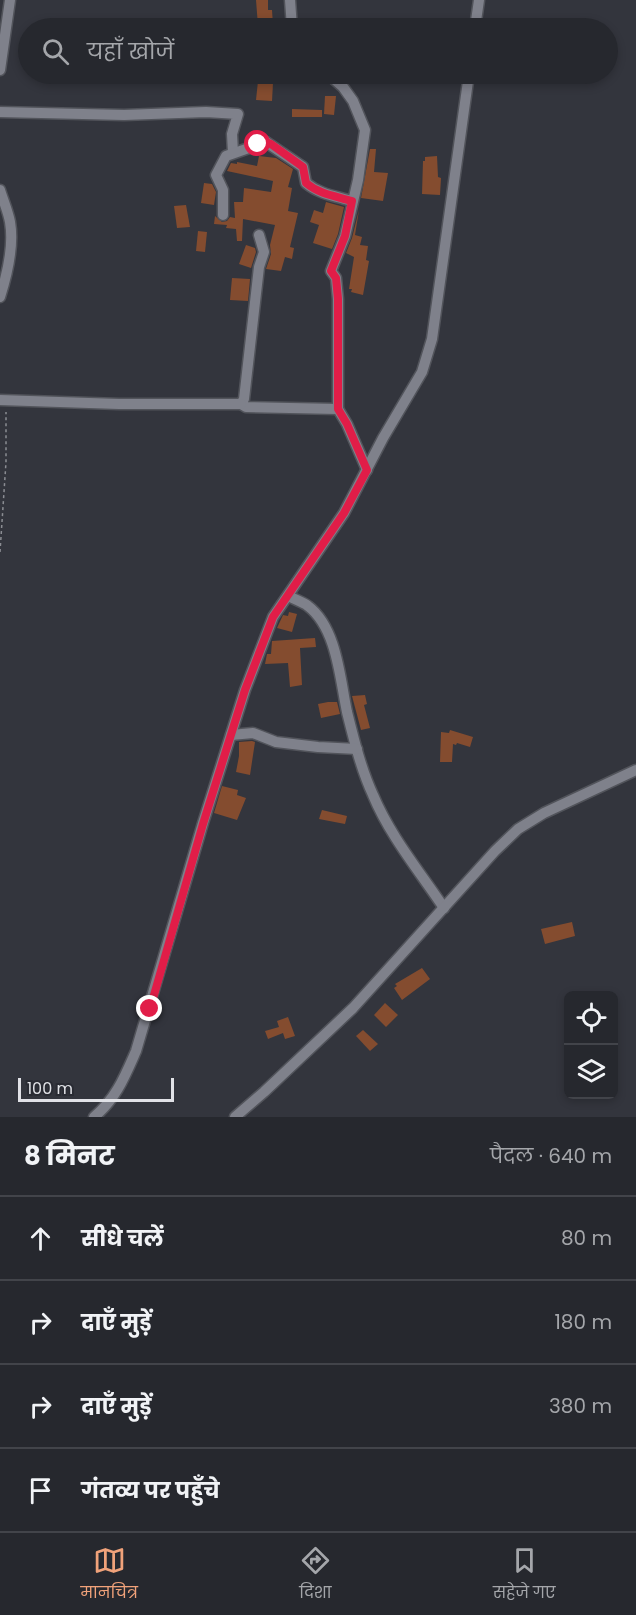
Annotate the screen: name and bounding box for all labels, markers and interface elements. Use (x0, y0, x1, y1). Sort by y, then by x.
search box (18, 18, 618, 84)
icon: search (39, 35, 72, 68)
text: यहाँ खोजें (87, 36, 174, 67)
route start (244, 130, 270, 156)
map controls (564, 991, 618, 1099)
button: locate (564, 991, 618, 1045)
route end (136, 995, 162, 1021)
button: layers (564, 1045, 618, 1099)
scale bar (18, 1075, 174, 1102)
text: 100 m (27, 1077, 73, 1100)
text: 8 मिनट (24, 1138, 115, 1174)
text: पैदल · 640 m (490, 1142, 612, 1170)
icon: ahead (24, 1222, 57, 1255)
text: सीधे चलें (81, 1223, 164, 1254)
text: 80 m (561, 1224, 612, 1252)
icon: right (24, 1306, 57, 1339)
text: दाएँ मुड़ें (81, 1307, 152, 1338)
text: 180 m (554, 1308, 612, 1336)
icon: right (24, 1390, 57, 1423)
text: दाएँ मुड़ें (81, 1391, 152, 1422)
text: 380 m (549, 1392, 612, 1420)
icon: arrive (24, 1474, 57, 1507)
text: गंतव्य पर पहुँचे (81, 1475, 220, 1506)
tab: मानचित्र (80, 1544, 138, 1605)
tab: दिशा (299, 1544, 332, 1605)
tab: सहेजे गए (493, 1544, 555, 1605)

